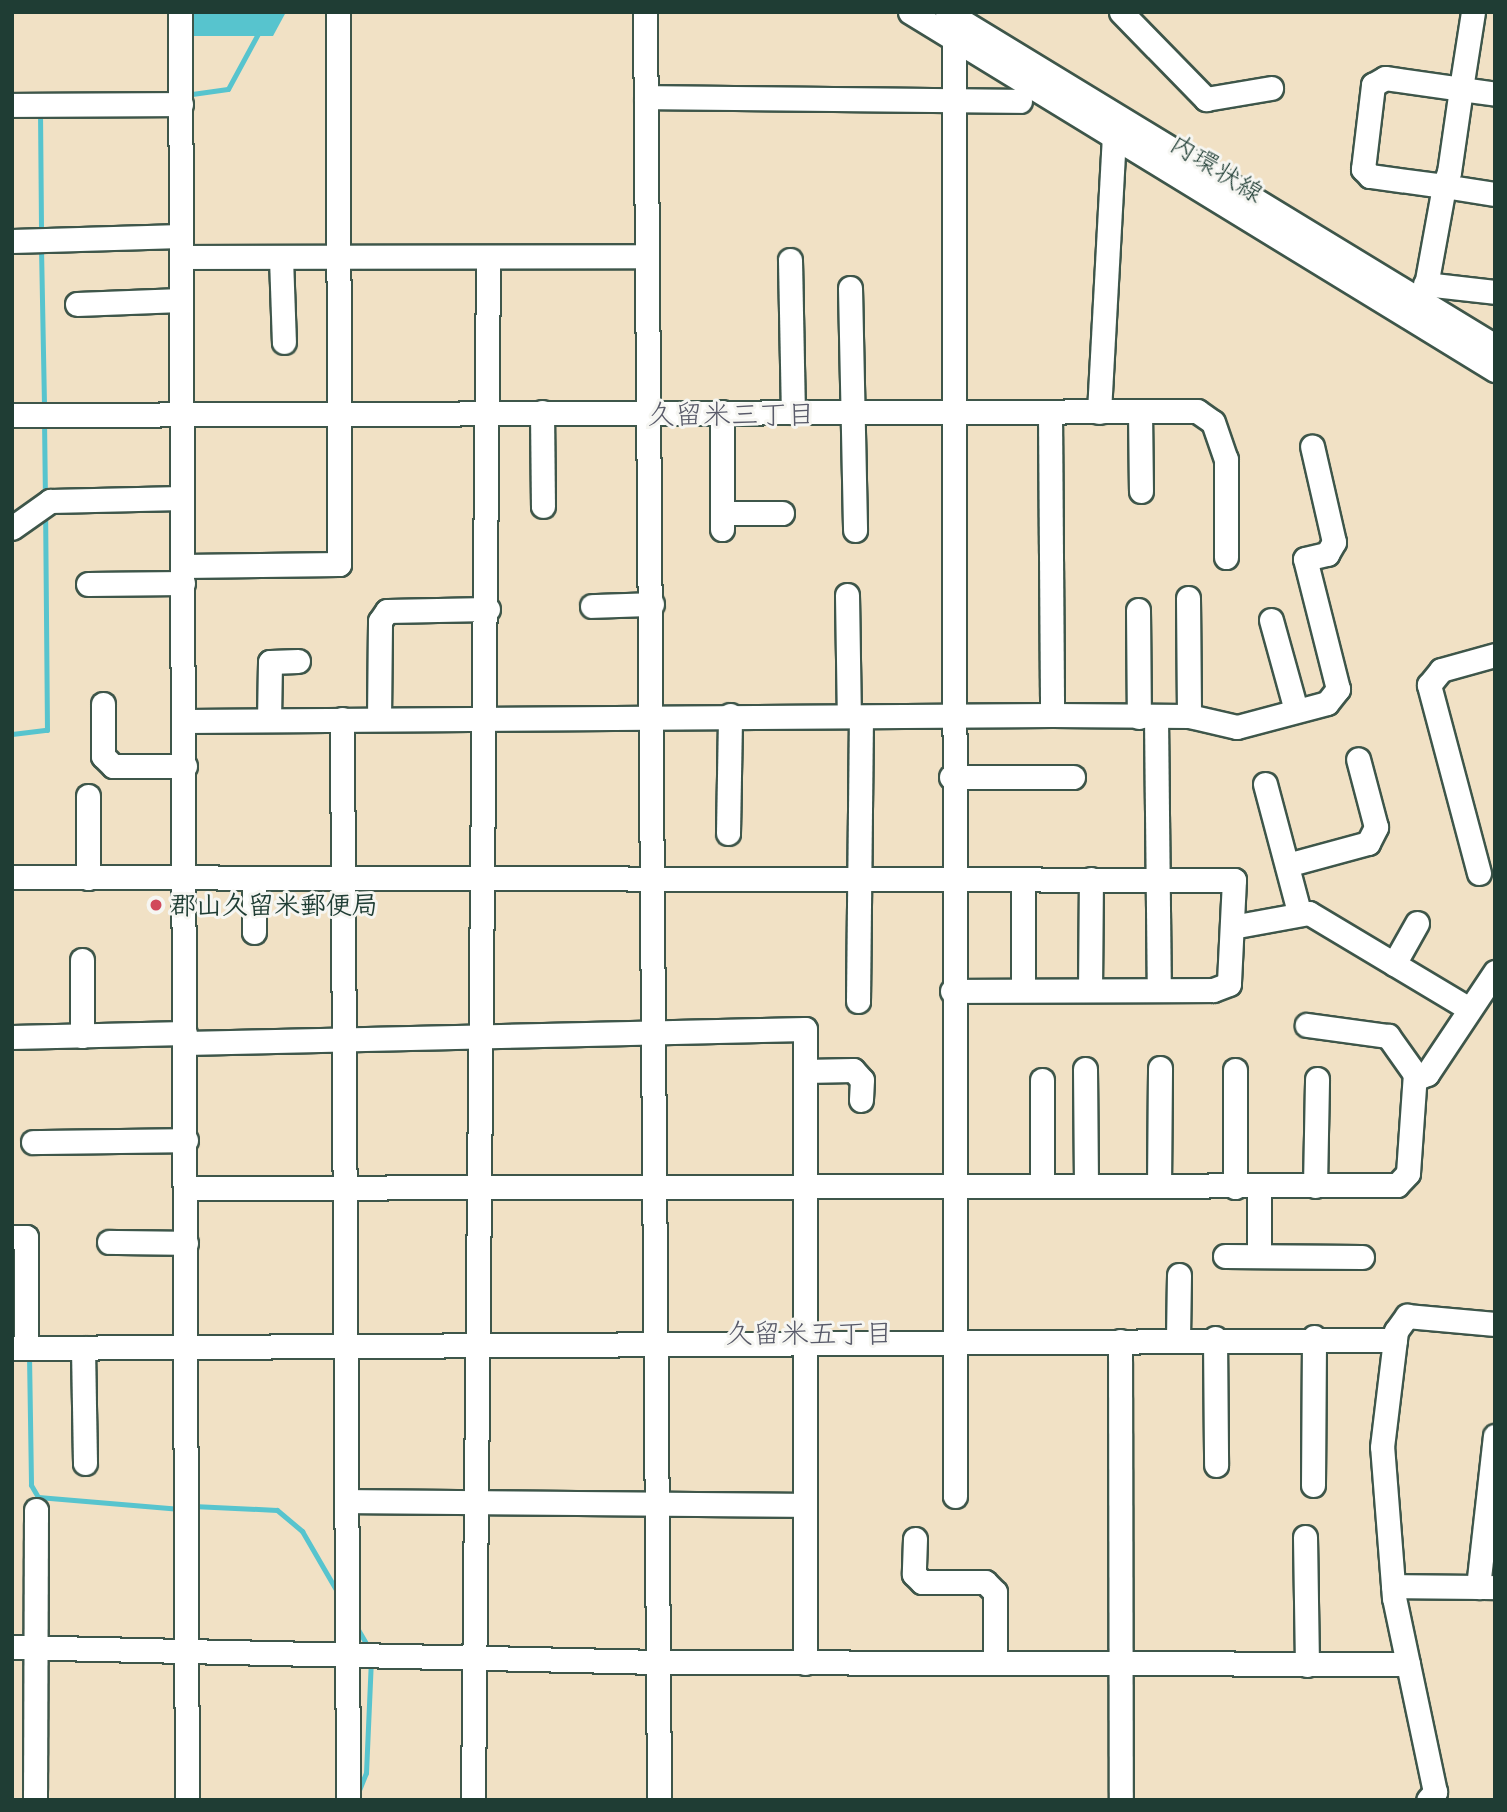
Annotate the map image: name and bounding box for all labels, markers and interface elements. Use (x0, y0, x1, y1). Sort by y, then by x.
street label: 内環状線 (1165, 127, 1269, 209)
district label: 久留米三丁目 (647, 397, 815, 431)
place label: 郡山久留米郵便局 (170, 889, 378, 921)
marker: 郡山久留米郵便局 (148, 897, 164, 913)
district label: 久留米五丁目 (725, 1316, 893, 1350)

